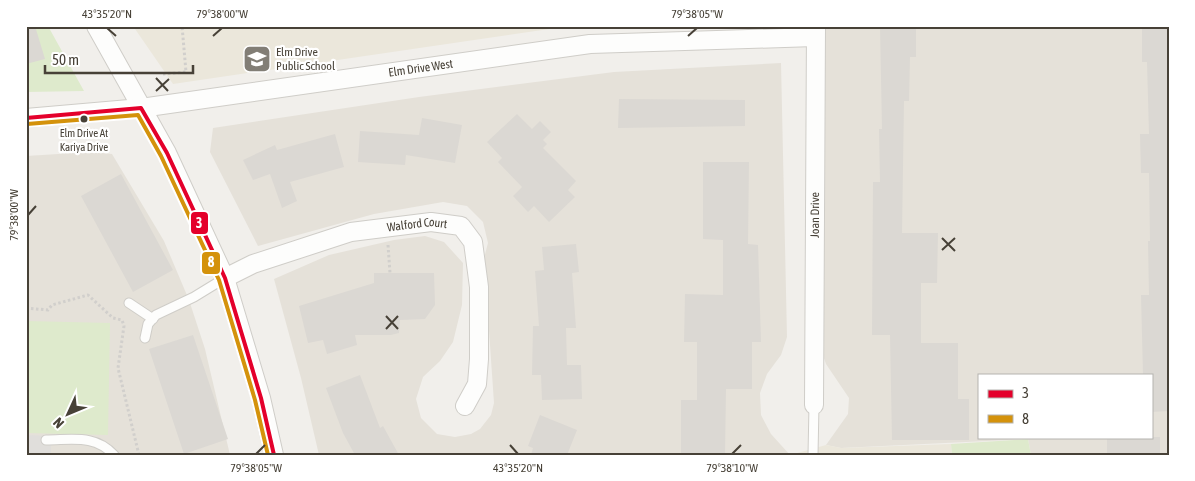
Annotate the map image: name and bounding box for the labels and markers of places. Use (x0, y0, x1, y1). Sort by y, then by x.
school or university icon: Elm Drive Public School (242, 44, 272, 74)
place label: Elm Drive Public School (276, 45, 336, 73)
marker: Elm Drive At Kariya Drive (79, 114, 89, 124)
place label: Elm Drive At Kariya Drive (60, 127, 108, 153)

